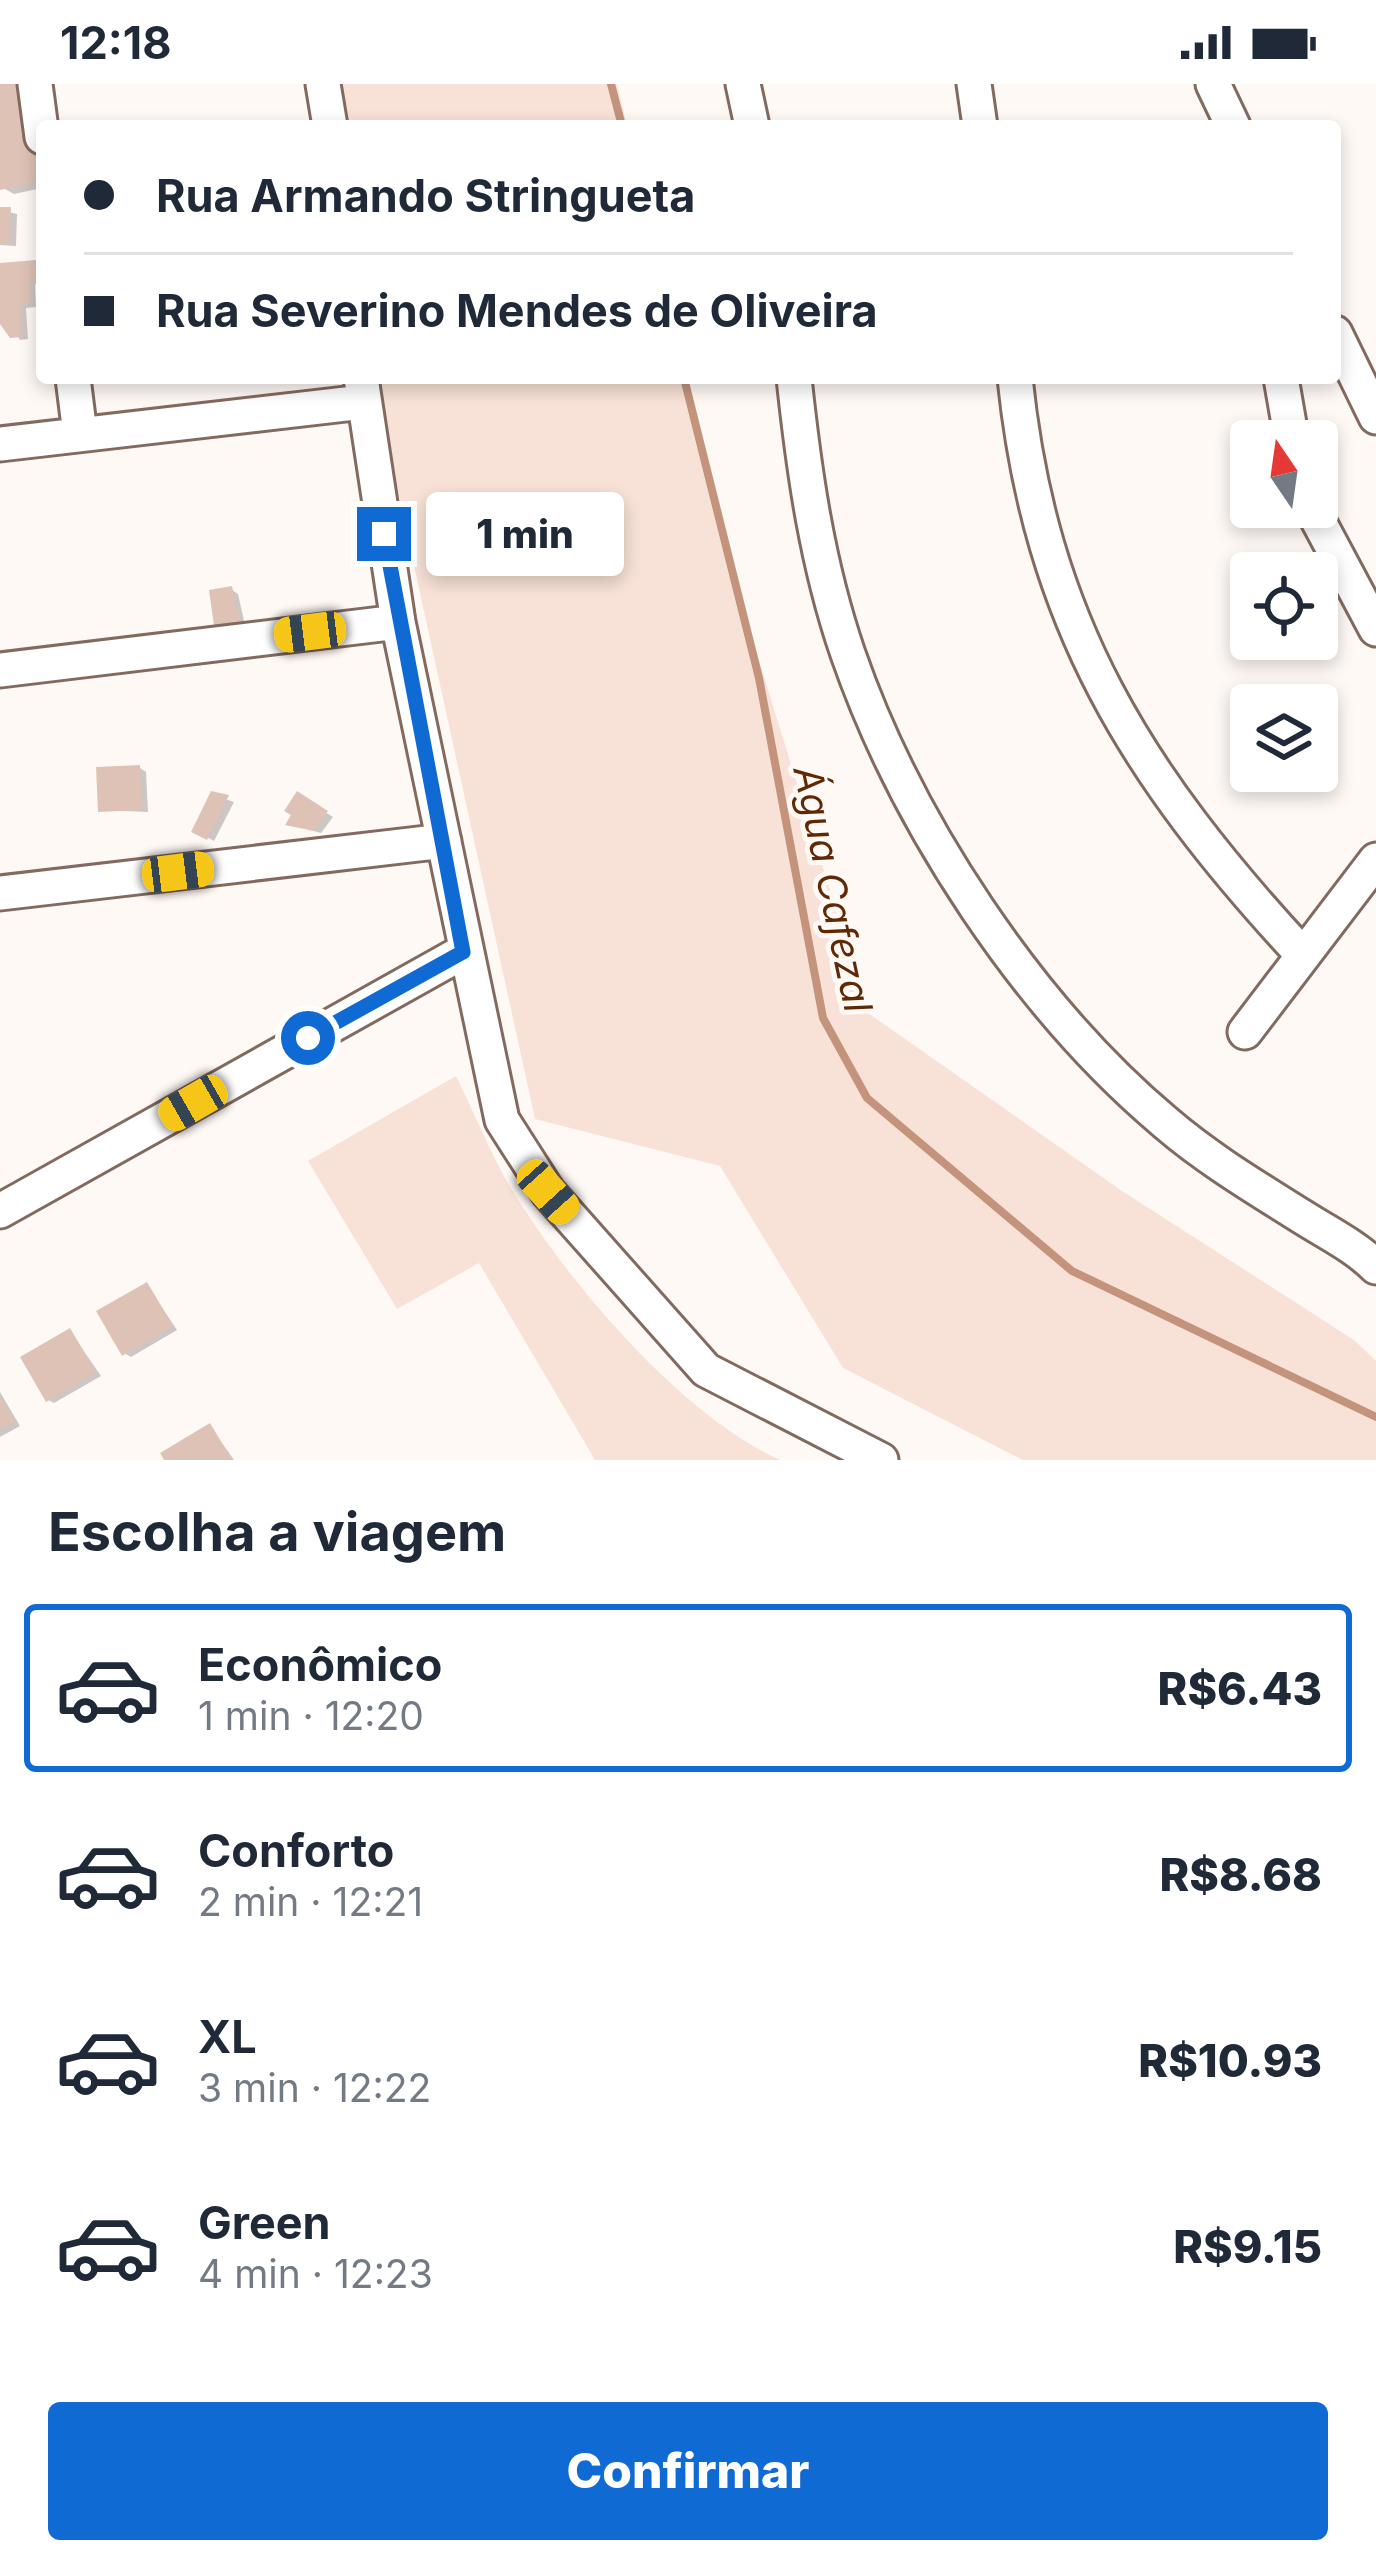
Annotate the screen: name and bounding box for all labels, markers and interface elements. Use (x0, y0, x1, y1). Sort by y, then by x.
text: 12:18 (60, 15, 171, 70)
text: Rua Armando Stringueta (156, 168, 695, 223)
text: Rua Severino Mendes de Oliveira (156, 283, 878, 338)
north arrow (1230, 420, 1338, 528)
map controls (1230, 420, 1338, 792)
callout: 1 min (426, 492, 624, 576)
route end (357, 507, 411, 561)
text: 1 min (476, 510, 574, 557)
button: locate (1230, 552, 1338, 660)
car (272, 610, 348, 654)
button: layers (1230, 684, 1338, 792)
water label: Água Cafezal (784, 760, 883, 1017)
car (140, 850, 216, 894)
route start (281, 1011, 335, 1065)
car (153, 1069, 233, 1137)
car (511, 1153, 585, 1231)
text: Escolha a viagem (48, 1499, 506, 1564)
icon: car (54, 1634, 162, 1742)
text: Econômico (198, 1637, 442, 1692)
text: R$6.43 (1158, 1661, 1322, 1716)
text: 1 min · 12:20 (198, 1692, 424, 1739)
icon: car (54, 1820, 162, 1928)
text: Conforto (198, 1823, 394, 1878)
text: R$8.68 (1159, 1847, 1322, 1902)
text: 2 min · 12:21 (198, 1878, 423, 1925)
icon: car (54, 2006, 162, 2114)
text: XL (198, 2009, 257, 2064)
text: R$10.93 (1138, 2033, 1322, 2088)
text: 3 min · 12:22 (198, 2064, 431, 2111)
icon: car (54, 2192, 162, 2300)
text: Green (198, 2195, 331, 2250)
text: R$9.15 (1173, 2219, 1322, 2274)
text: 4 min · 12:23 (198, 2250, 433, 2297)
button: Confirmar (48, 2402, 1328, 2540)

